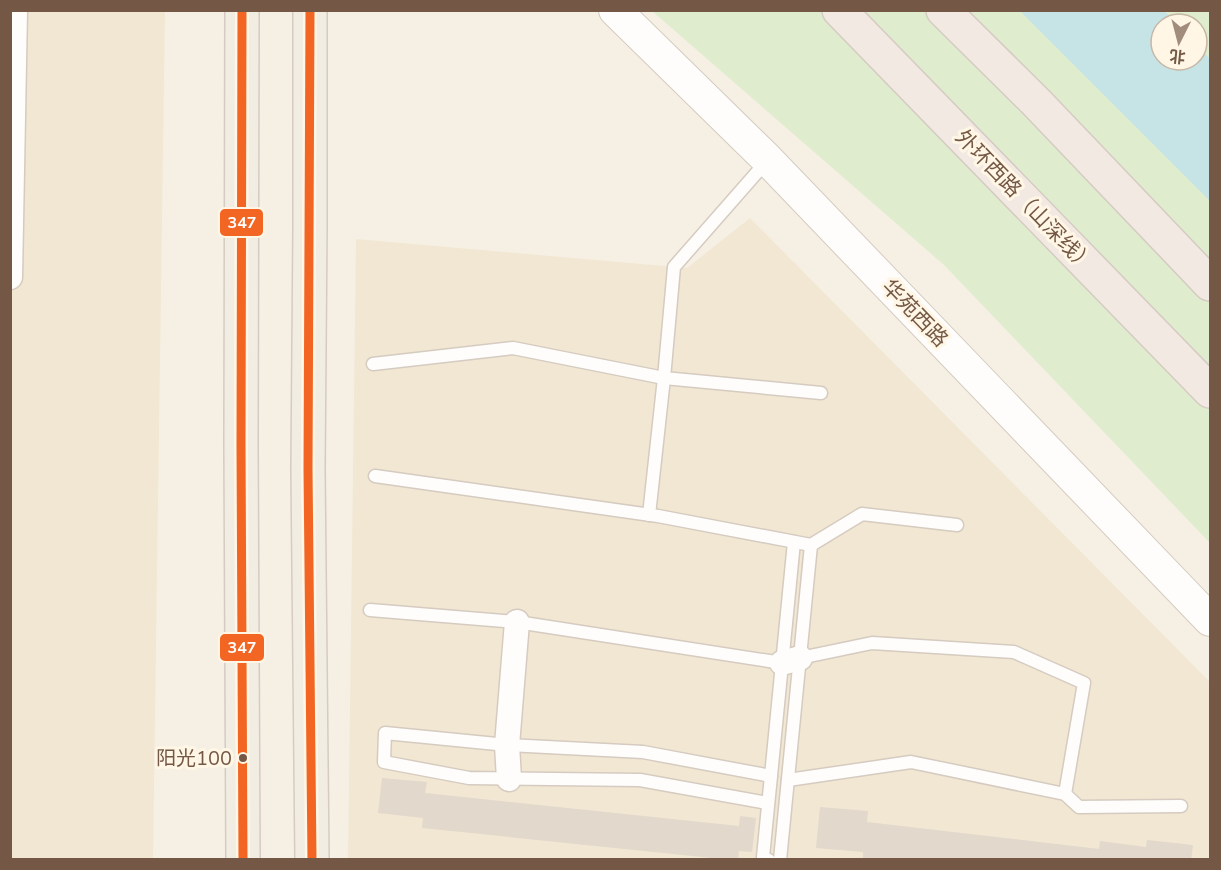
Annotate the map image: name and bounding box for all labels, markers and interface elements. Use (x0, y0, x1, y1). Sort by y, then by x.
north arrow (1149, 12, 1209, 72)
text: 北 (1168, 44, 1187, 68)
street label: 外环西路（山深线） (949, 123, 1101, 279)
line badge: 347 (219, 208, 264, 237)
text: 347 (228, 212, 256, 234)
street label: 华苑西路 (876, 273, 954, 353)
line badge: 347 (219, 633, 265, 662)
text: 347 (228, 637, 256, 659)
place label: 阳光100 (156, 745, 232, 772)
marker: 阳光100 (237, 752, 249, 764)

